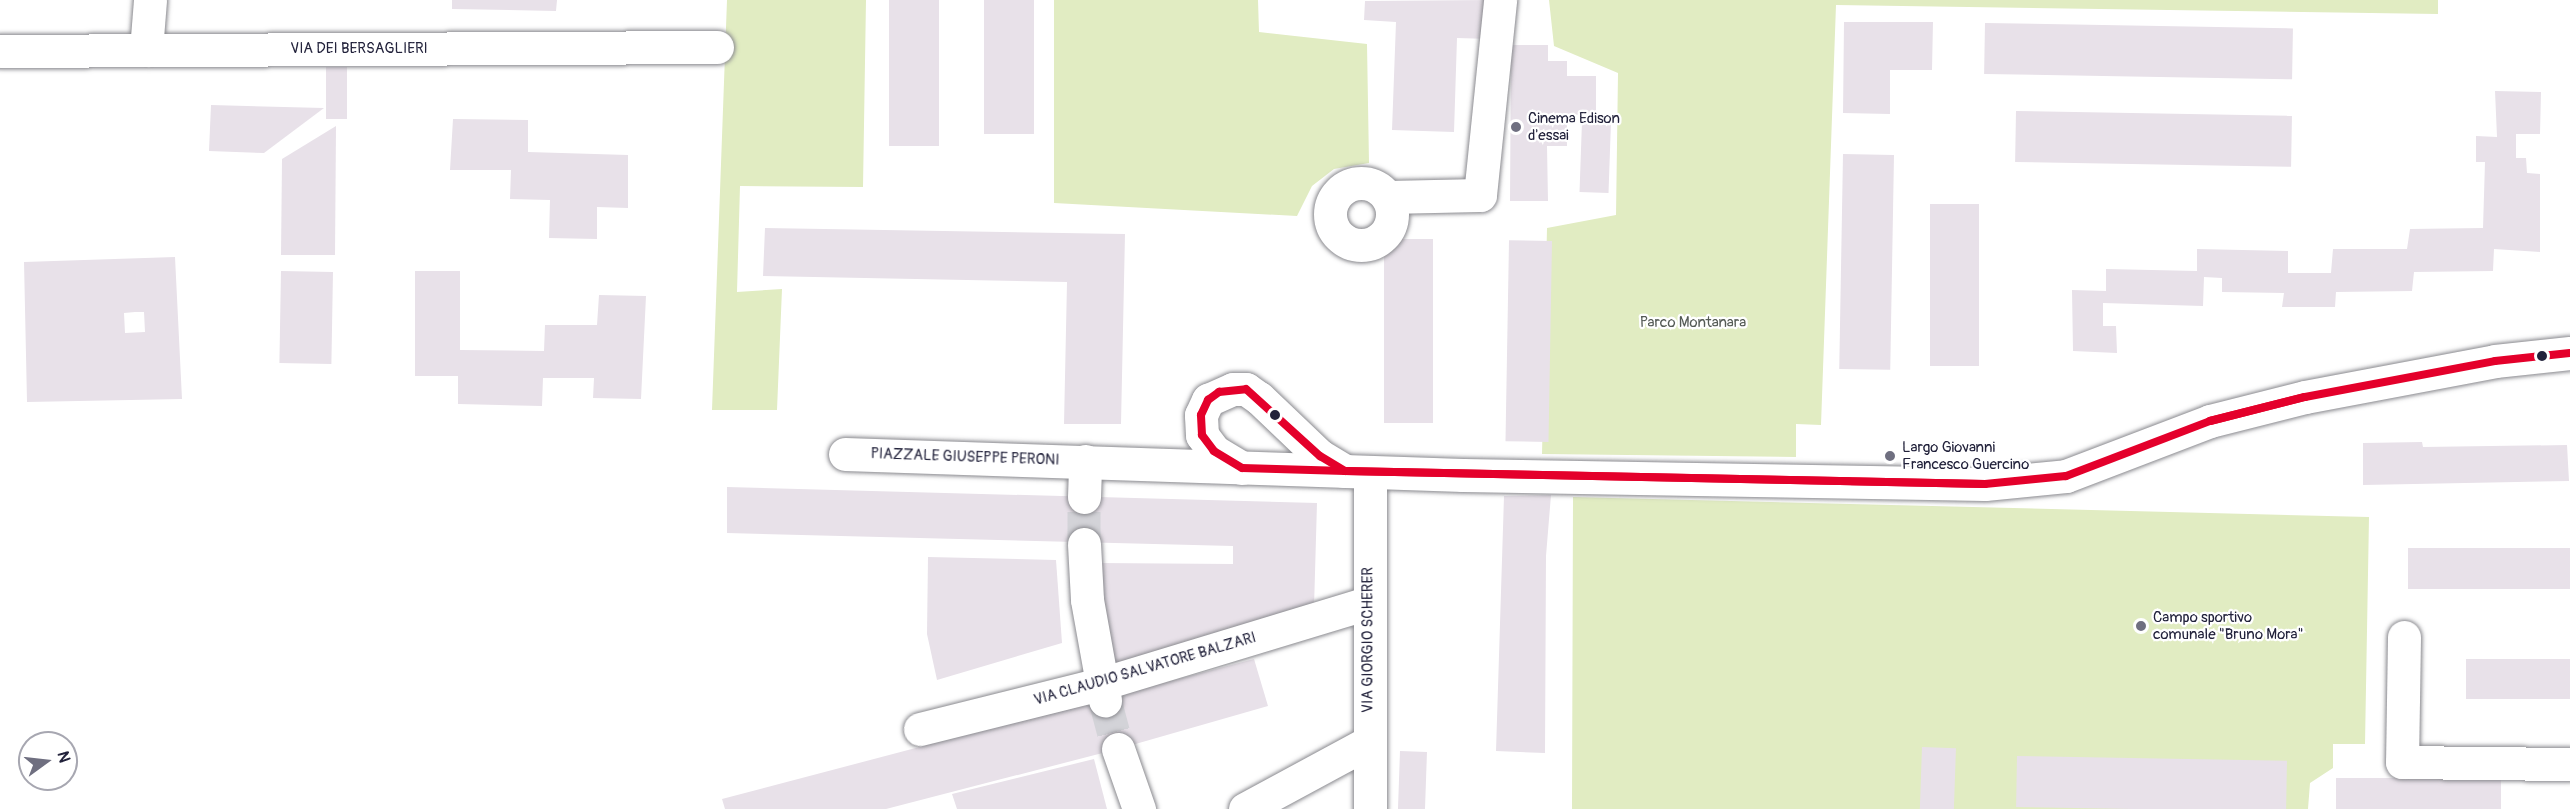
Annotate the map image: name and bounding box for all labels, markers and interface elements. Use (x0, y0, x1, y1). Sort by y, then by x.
street label: VIA DEI BERSAGLIERI (290, 40, 428, 58)
place label: Cinema Edison d'essai (1528, 109, 1620, 144)
marker: Cinema Edison d'essai (1509, 120, 1523, 134)
park label: Parco Montanara (1640, 314, 1746, 332)
unlabelled marker (2536, 350, 2548, 362)
unlabelled marker (1269, 409, 1281, 421)
place label: Largo Giovanni Francesco Guercino (1902, 438, 2029, 473)
street label: PIAZZALE GIUSEPPE PERONI (870, 445, 1060, 469)
marker: Largo Giovanni Francesco Guercino (1883, 449, 1897, 463)
street label: VIA GIORGIO SCHERER (1359, 567, 1377, 713)
place label: Campo sportivo comunale "Bruno Mora" (2153, 608, 2304, 643)
marker: Campo sportivo comunale "Bruno Mora" (2134, 619, 2148, 633)
street label: VIA CLAUDIO SALVATORE BALZARI (1032, 629, 1258, 709)
north arrow (18, 731, 78, 791)
text: N (52, 749, 75, 765)

